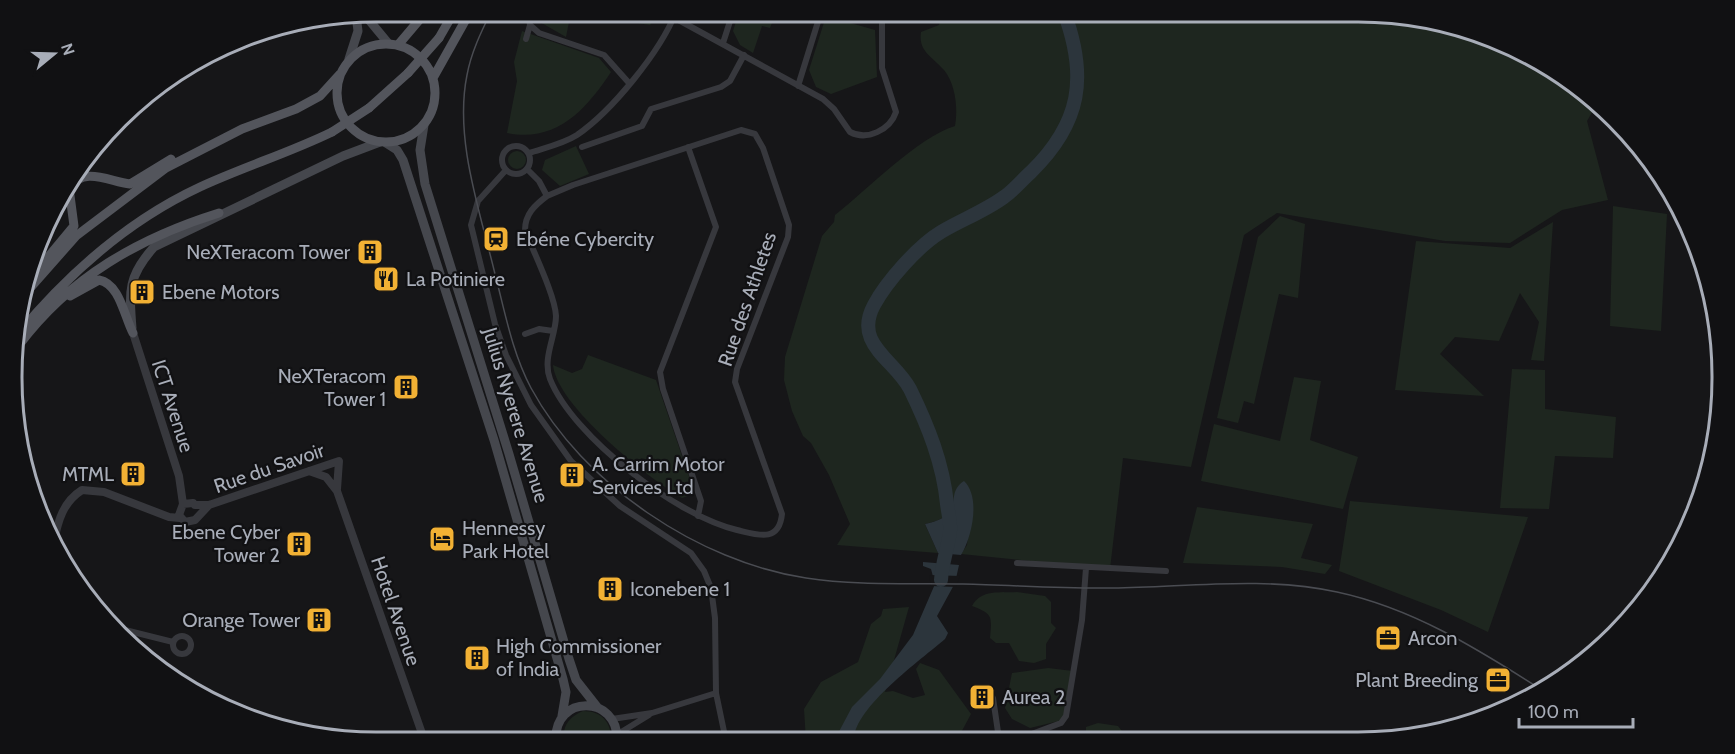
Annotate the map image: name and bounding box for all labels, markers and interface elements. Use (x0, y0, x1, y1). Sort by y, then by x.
north arrow (24, 24, 84, 84)
text: N (57, 41, 79, 58)
station icon: Ebéne Cybercity (481, 224, 511, 254)
place label: Ebéne Cybercity (516, 227, 654, 251)
street label: Rue des Athletes (713, 229, 781, 369)
building icon: NeXTeracom Tower (355, 237, 385, 267)
place label: NeXTeracom Tower (186, 240, 351, 264)
restaurant icon: La Potiniere (371, 264, 401, 294)
place label: La Potiniere (406, 267, 505, 291)
building icon: Ebene Motors (127, 277, 157, 307)
place label: Ebene Motors (162, 280, 279, 304)
street label: Julius Nyerere Avenue (478, 323, 554, 506)
street label: ICT Avenue (147, 357, 199, 455)
place label: NeXTeracom Tower 1 (278, 364, 386, 411)
building icon: NeXTeracom Tower 1 (391, 372, 421, 402)
street label: Rue du Savoir (211, 438, 328, 498)
place label: A. Carrim Motor Services Ltd (592, 452, 725, 499)
building icon: MTML (118, 459, 148, 489)
building icon: A. Carrim Motor Services Ltd (557, 460, 587, 490)
place label: MTML (62, 462, 114, 486)
place label: Hennessy Park Hotel (462, 516, 549, 563)
place label: Ebene Cyber Tower 2 (172, 520, 281, 567)
hotel icon: Hennessy Park Hotel (427, 524, 457, 554)
building icon: Ebene Cyber Tower 2 (284, 529, 314, 559)
street label: Hotel Avenue (366, 553, 426, 669)
building icon: Iconebene 1 (595, 574, 625, 604)
place label: Iconebene 1 (630, 577, 730, 601)
building icon: Orange Tower (304, 605, 334, 635)
place label: Orange Tower (182, 608, 301, 632)
office icon: Arcon (1373, 623, 1403, 653)
place label: Arcon (1408, 626, 1458, 650)
place label: High Commissioner of India (496, 634, 662, 681)
building icon: High Commissioner of India (462, 643, 492, 673)
office icon: Plant Breeding (1483, 665, 1513, 695)
place label: Plant Breeding (1355, 668, 1479, 692)
building icon: Aurea 2 (967, 682, 997, 712)
place label: Aurea 2 (1002, 685, 1065, 709)
scale bar (1519, 691, 1633, 729)
text: 100 m (1528, 701, 1579, 723)

